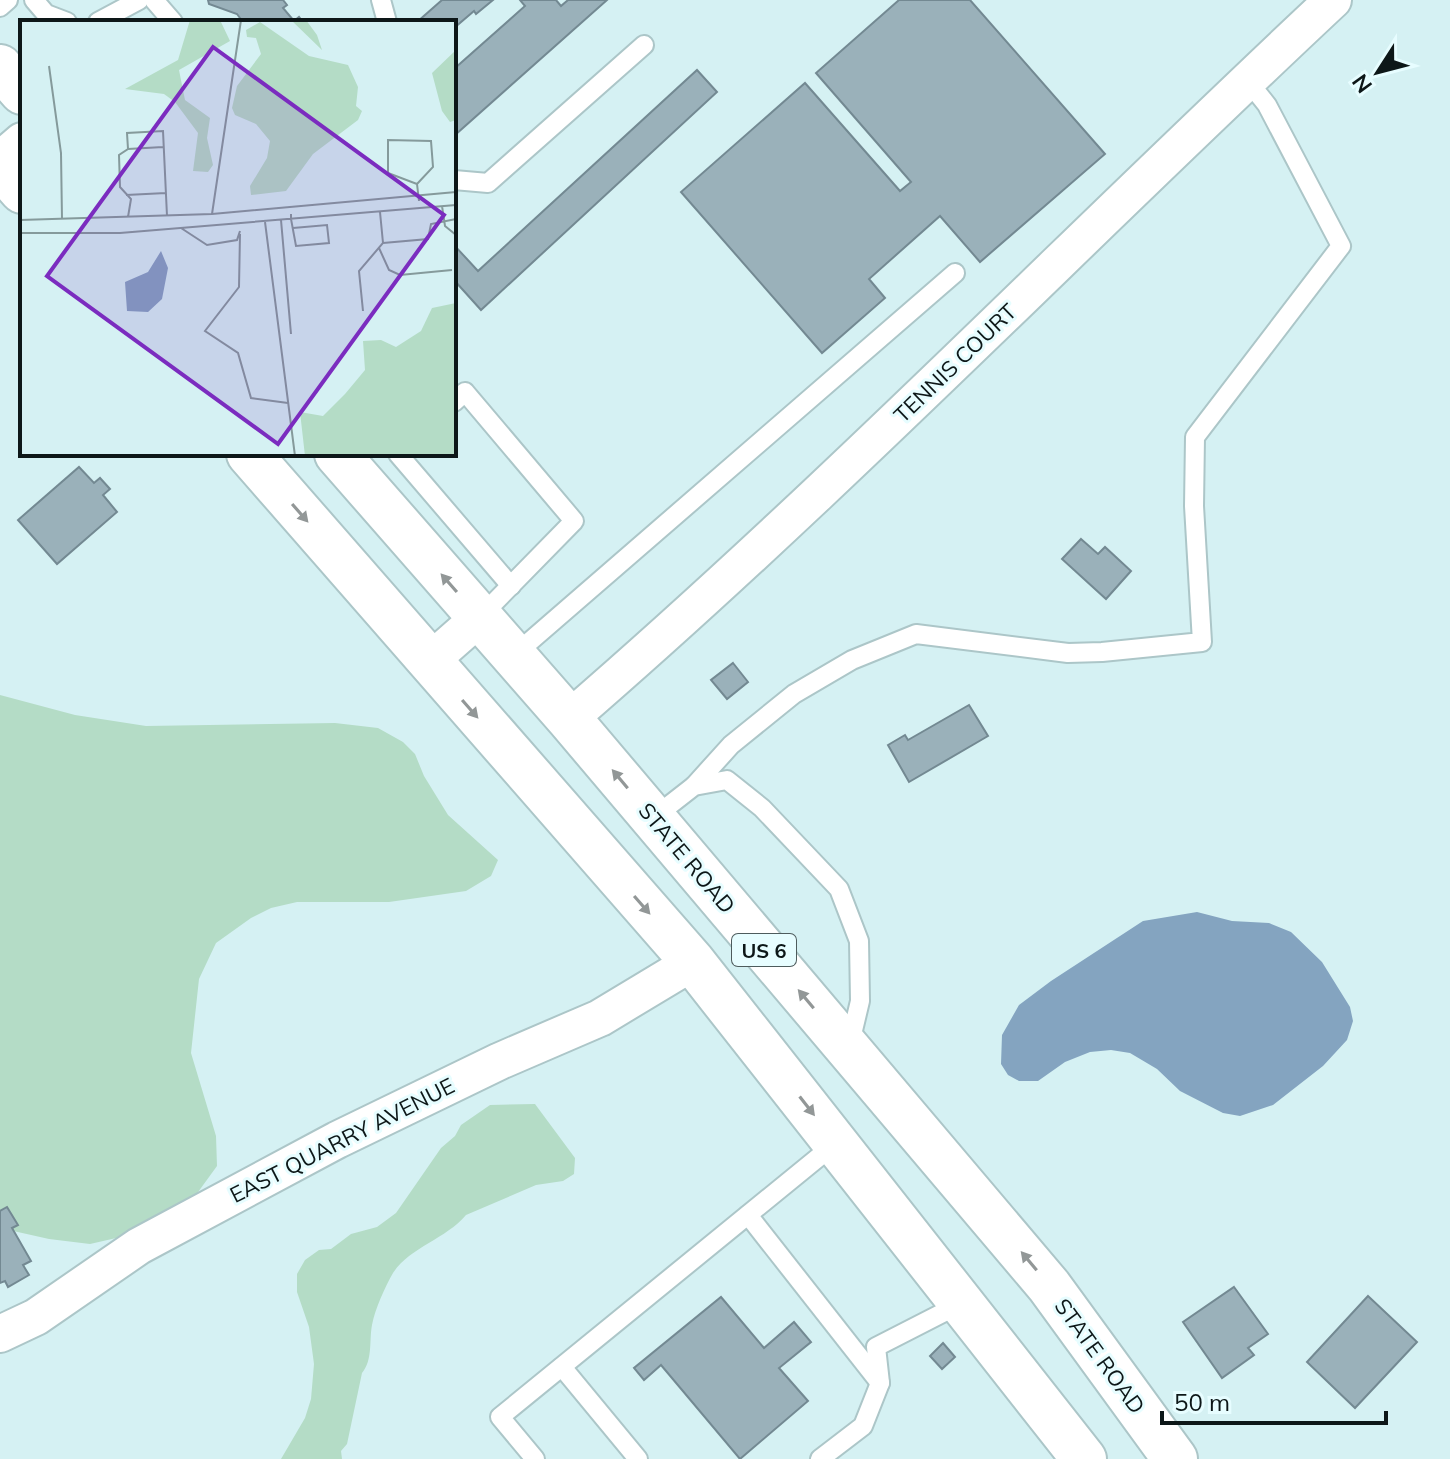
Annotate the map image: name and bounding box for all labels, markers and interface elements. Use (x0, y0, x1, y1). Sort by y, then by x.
inset map (20, 20, 456, 456)
north arrow (1338, 32, 1418, 112)
text: N (1346, 69, 1378, 99)
street label: TENNIS COURT (888, 297, 1022, 429)
one-way arrow (291, 503, 308, 523)
one-way arrow (441, 574, 458, 594)
one-way arrow (461, 700, 479, 719)
one-way arrow (612, 769, 629, 789)
street label: STATE ROAD (633, 797, 741, 919)
one-way arrow (633, 894, 650, 914)
road number: US 6 (732, 934, 796, 966)
one-way arrow (798, 989, 815, 1009)
street label: EAST QUARRY AVENUE (225, 1071, 459, 1209)
one-way arrow (798, 1096, 815, 1116)
one-way arrow (1020, 1252, 1038, 1271)
street label: STATE ROAD (1049, 1293, 1151, 1419)
scale bar (1162, 1375, 1386, 1425)
text: 50 m (1174, 1387, 1230, 1417)

